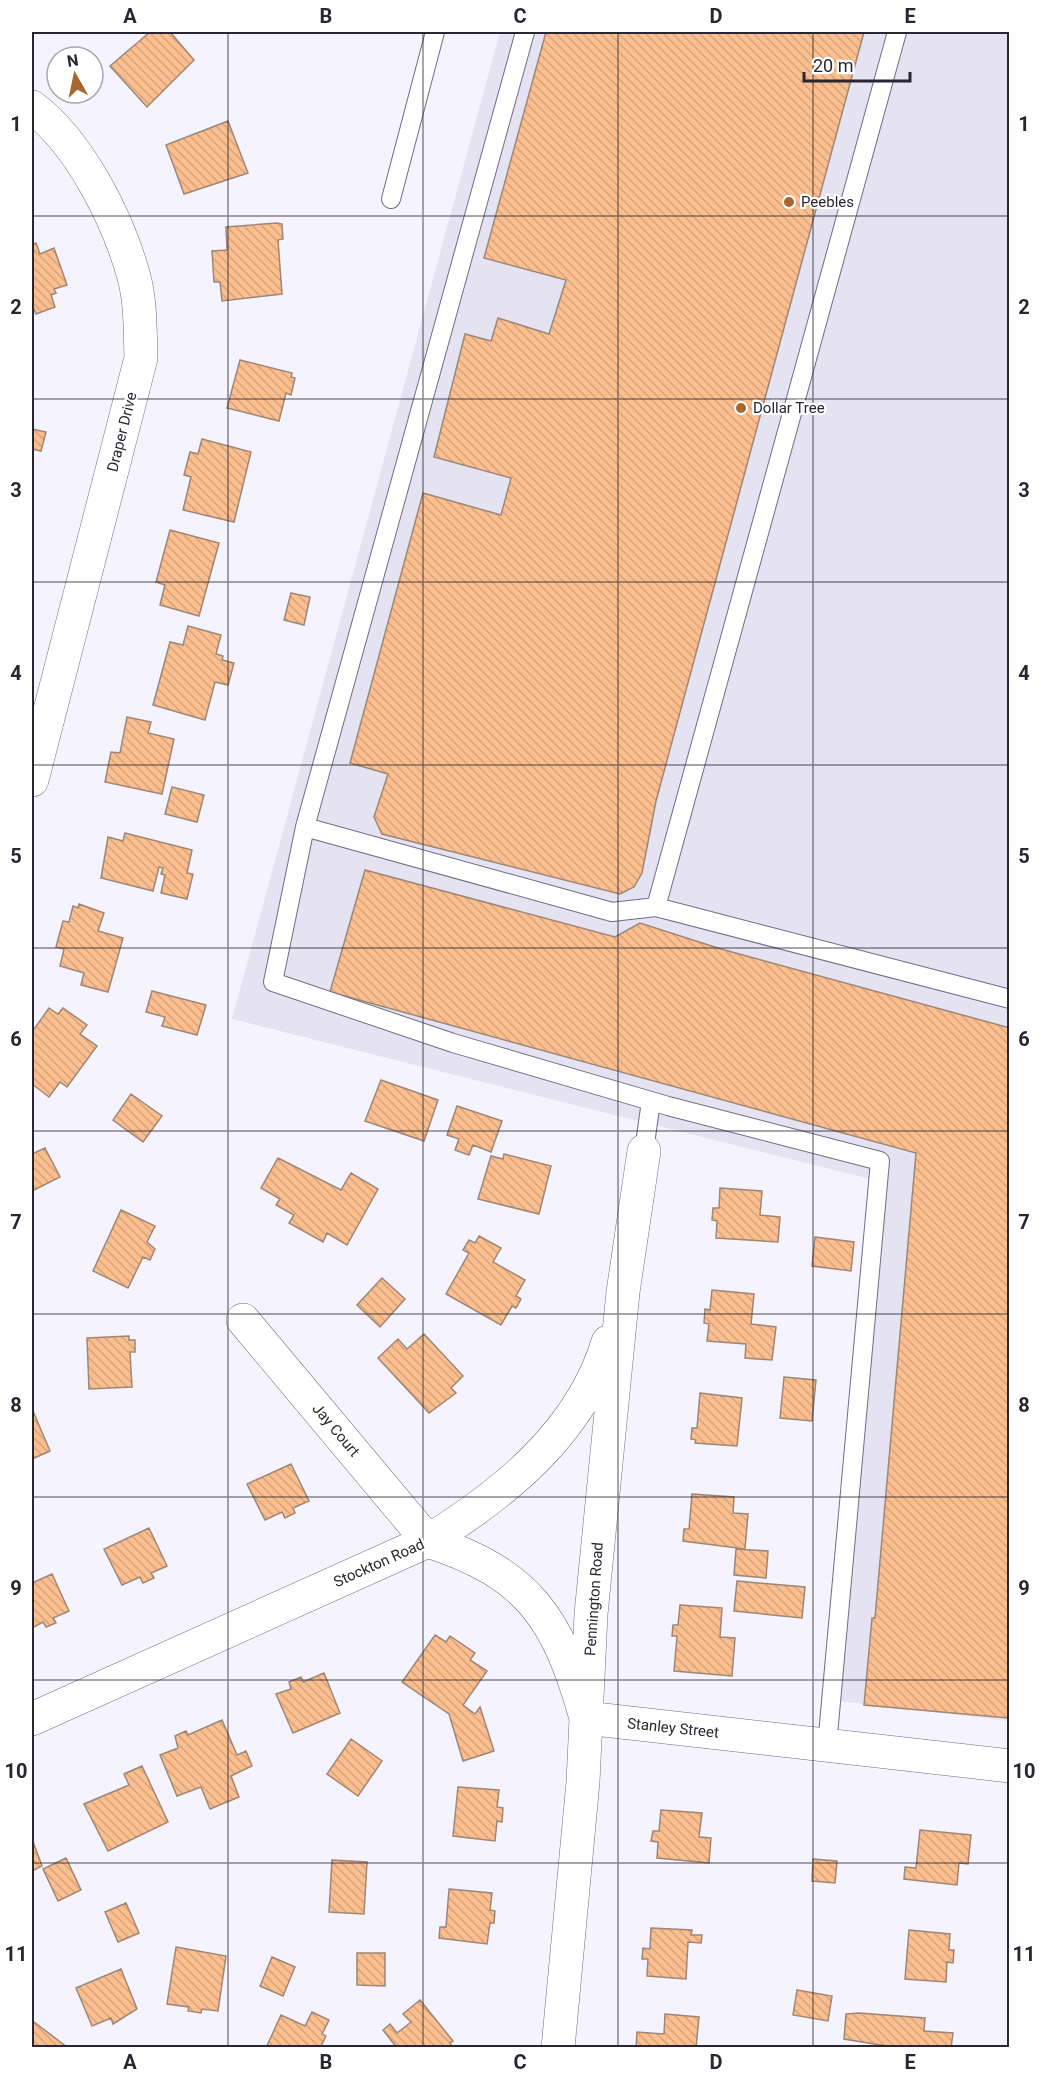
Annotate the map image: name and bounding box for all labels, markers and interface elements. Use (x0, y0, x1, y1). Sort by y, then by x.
text: A (123, 4, 137, 28)
text: B (320, 4, 332, 28)
text: C (513, 4, 527, 28)
text: D (710, 4, 723, 28)
text: E (904, 4, 916, 28)
north arrow (45, 45, 105, 105)
scale bar (804, 45, 910, 83)
text: N (66, 50, 80, 71)
text: 20 m (813, 55, 853, 76)
text: 1 (10, 112, 22, 136)
text: 1 (1018, 112, 1030, 136)
place label: Peebles (801, 193, 854, 211)
marker: Peebles (782, 195, 796, 209)
text: 2 (10, 295, 22, 319)
text: 2 (1018, 295, 1030, 319)
street label: Draper Drive (103, 390, 141, 474)
place label: Dollar Tree (753, 399, 825, 417)
marker: Dollar Tree (734, 401, 748, 415)
text: 3 (10, 478, 22, 502)
text: 3 (1018, 478, 1030, 502)
text: 4 (10, 661, 22, 685)
text: 4 (1018, 661, 1030, 685)
text: 5 (10, 844, 22, 868)
text: 5 (1018, 844, 1030, 868)
text: 6 (10, 1027, 22, 1051)
text: 6 (1018, 1027, 1030, 1051)
text: 7 (10, 1210, 22, 1234)
text: 7 (1018, 1210, 1030, 1234)
text: 8 (10, 1393, 22, 1417)
text: 8 (1018, 1393, 1030, 1417)
street label: Jay Court (309, 1400, 364, 1460)
street label: Stockton Road (331, 1535, 427, 1591)
street label: Pennington Road (581, 1542, 607, 1656)
text: 9 (10, 1576, 22, 1600)
text: 9 (1018, 1576, 1030, 1600)
street label: Stanley Street (626, 1714, 720, 1742)
text: 10 (5, 1759, 27, 1783)
text: 10 (1013, 1759, 1035, 1783)
text: 11 (5, 1942, 27, 1966)
text: 11 (1013, 1942, 1035, 1966)
text: A (123, 2050, 137, 2074)
text: B (320, 2050, 332, 2074)
text: C (513, 2050, 527, 2074)
text: D (710, 2050, 723, 2074)
text: E (904, 2050, 916, 2074)

